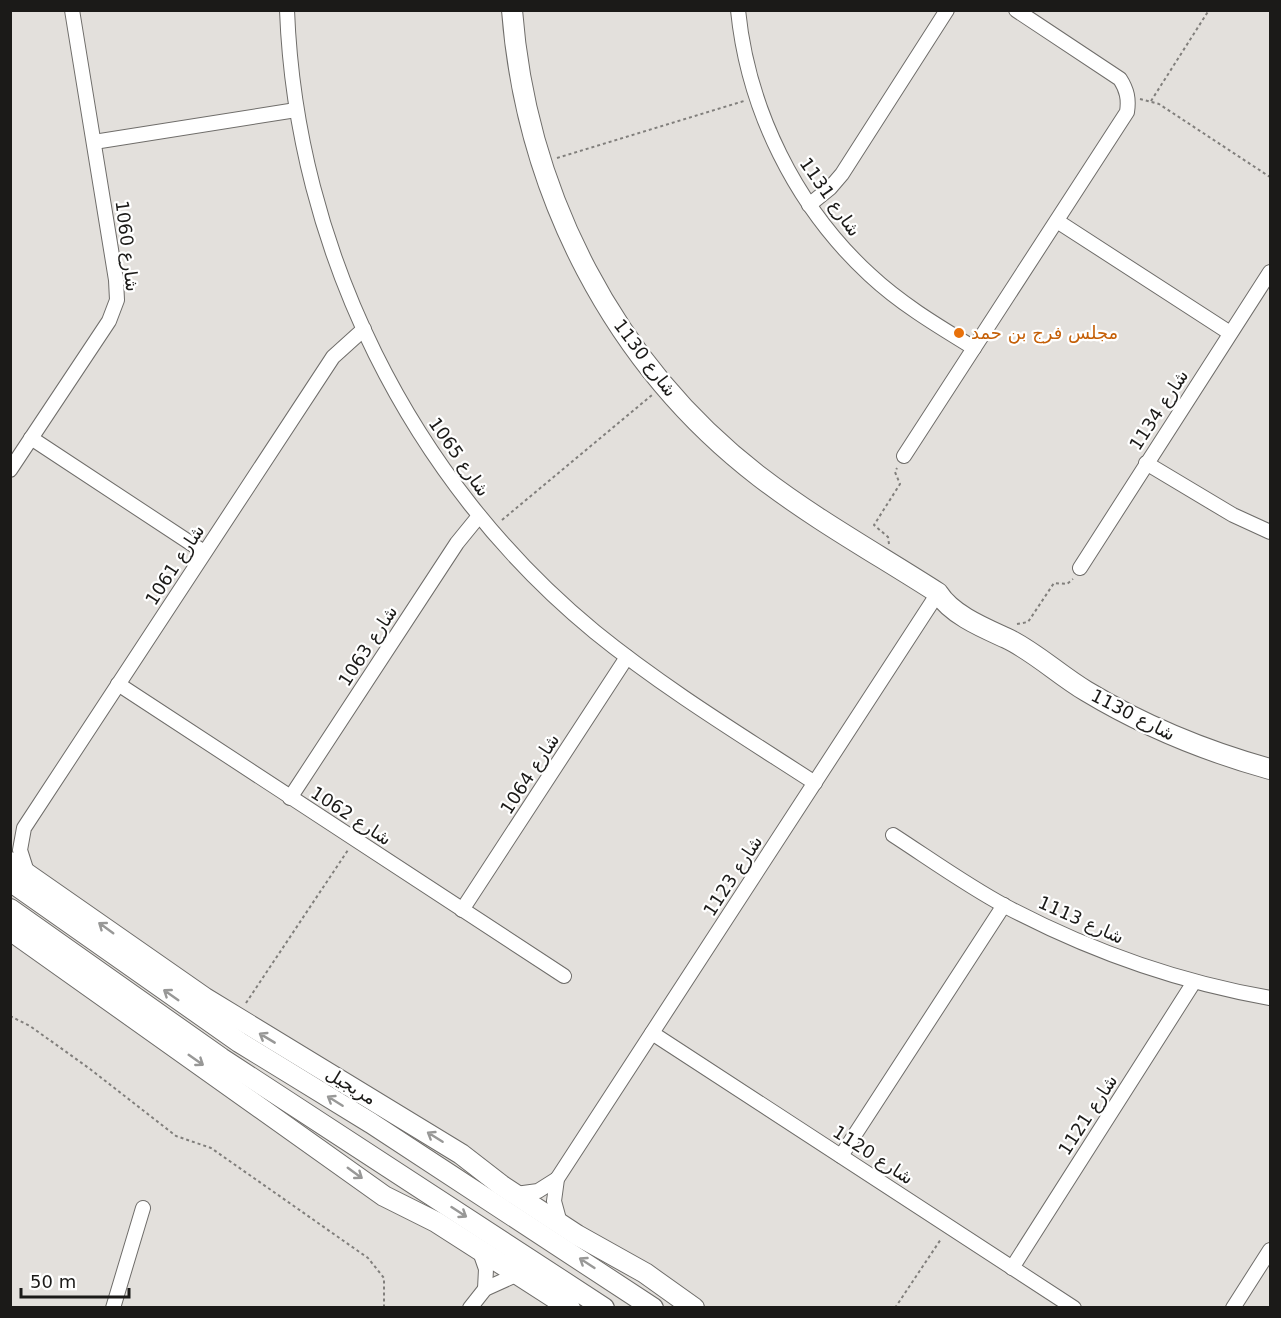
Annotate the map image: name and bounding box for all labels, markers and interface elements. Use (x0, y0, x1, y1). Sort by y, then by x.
street label: شارع 1131 (795, 153, 865, 241)
street label: شارع 1060 (111, 199, 143, 293)
street label: شارع 1130 (609, 315, 681, 401)
place label: مجلس فرج بن حمد (971, 322, 1118, 344)
marker: مجلس فرج بن حمد (952, 326, 966, 340)
street label: شارع 1134 (1125, 366, 1193, 454)
street label: شارع 1065 (424, 413, 494, 501)
street label: شارع 1061 (141, 521, 209, 609)
street label: شارع 1063 (334, 602, 402, 690)
street label: شارع 1130 (1087, 684, 1179, 746)
street label: شارع 1064 (496, 730, 564, 818)
street label: شارع 1062 (307, 782, 395, 850)
street label: شارع 1123 (699, 832, 767, 920)
street label: شارع 1113 (1035, 891, 1127, 949)
one-way arrow (99, 922, 115, 934)
one-way arrow (163, 989, 180, 1001)
one-way arrow (259, 1031, 276, 1043)
one-way arrow (187, 1054, 203, 1066)
street label: مريجيل (322, 1062, 380, 1110)
street label: شارع 1121 (1054, 1071, 1122, 1159)
one-way arrow (326, 1094, 343, 1107)
street label: شارع 1120 (829, 1121, 917, 1189)
one-way arrow (427, 1131, 444, 1143)
one-way arrow (346, 1166, 362, 1179)
one-way arrow (450, 1207, 467, 1219)
one-way arrow (578, 1257, 595, 1270)
scale bar (21, 1261, 129, 1299)
text: 50 m (30, 1271, 76, 1292)

